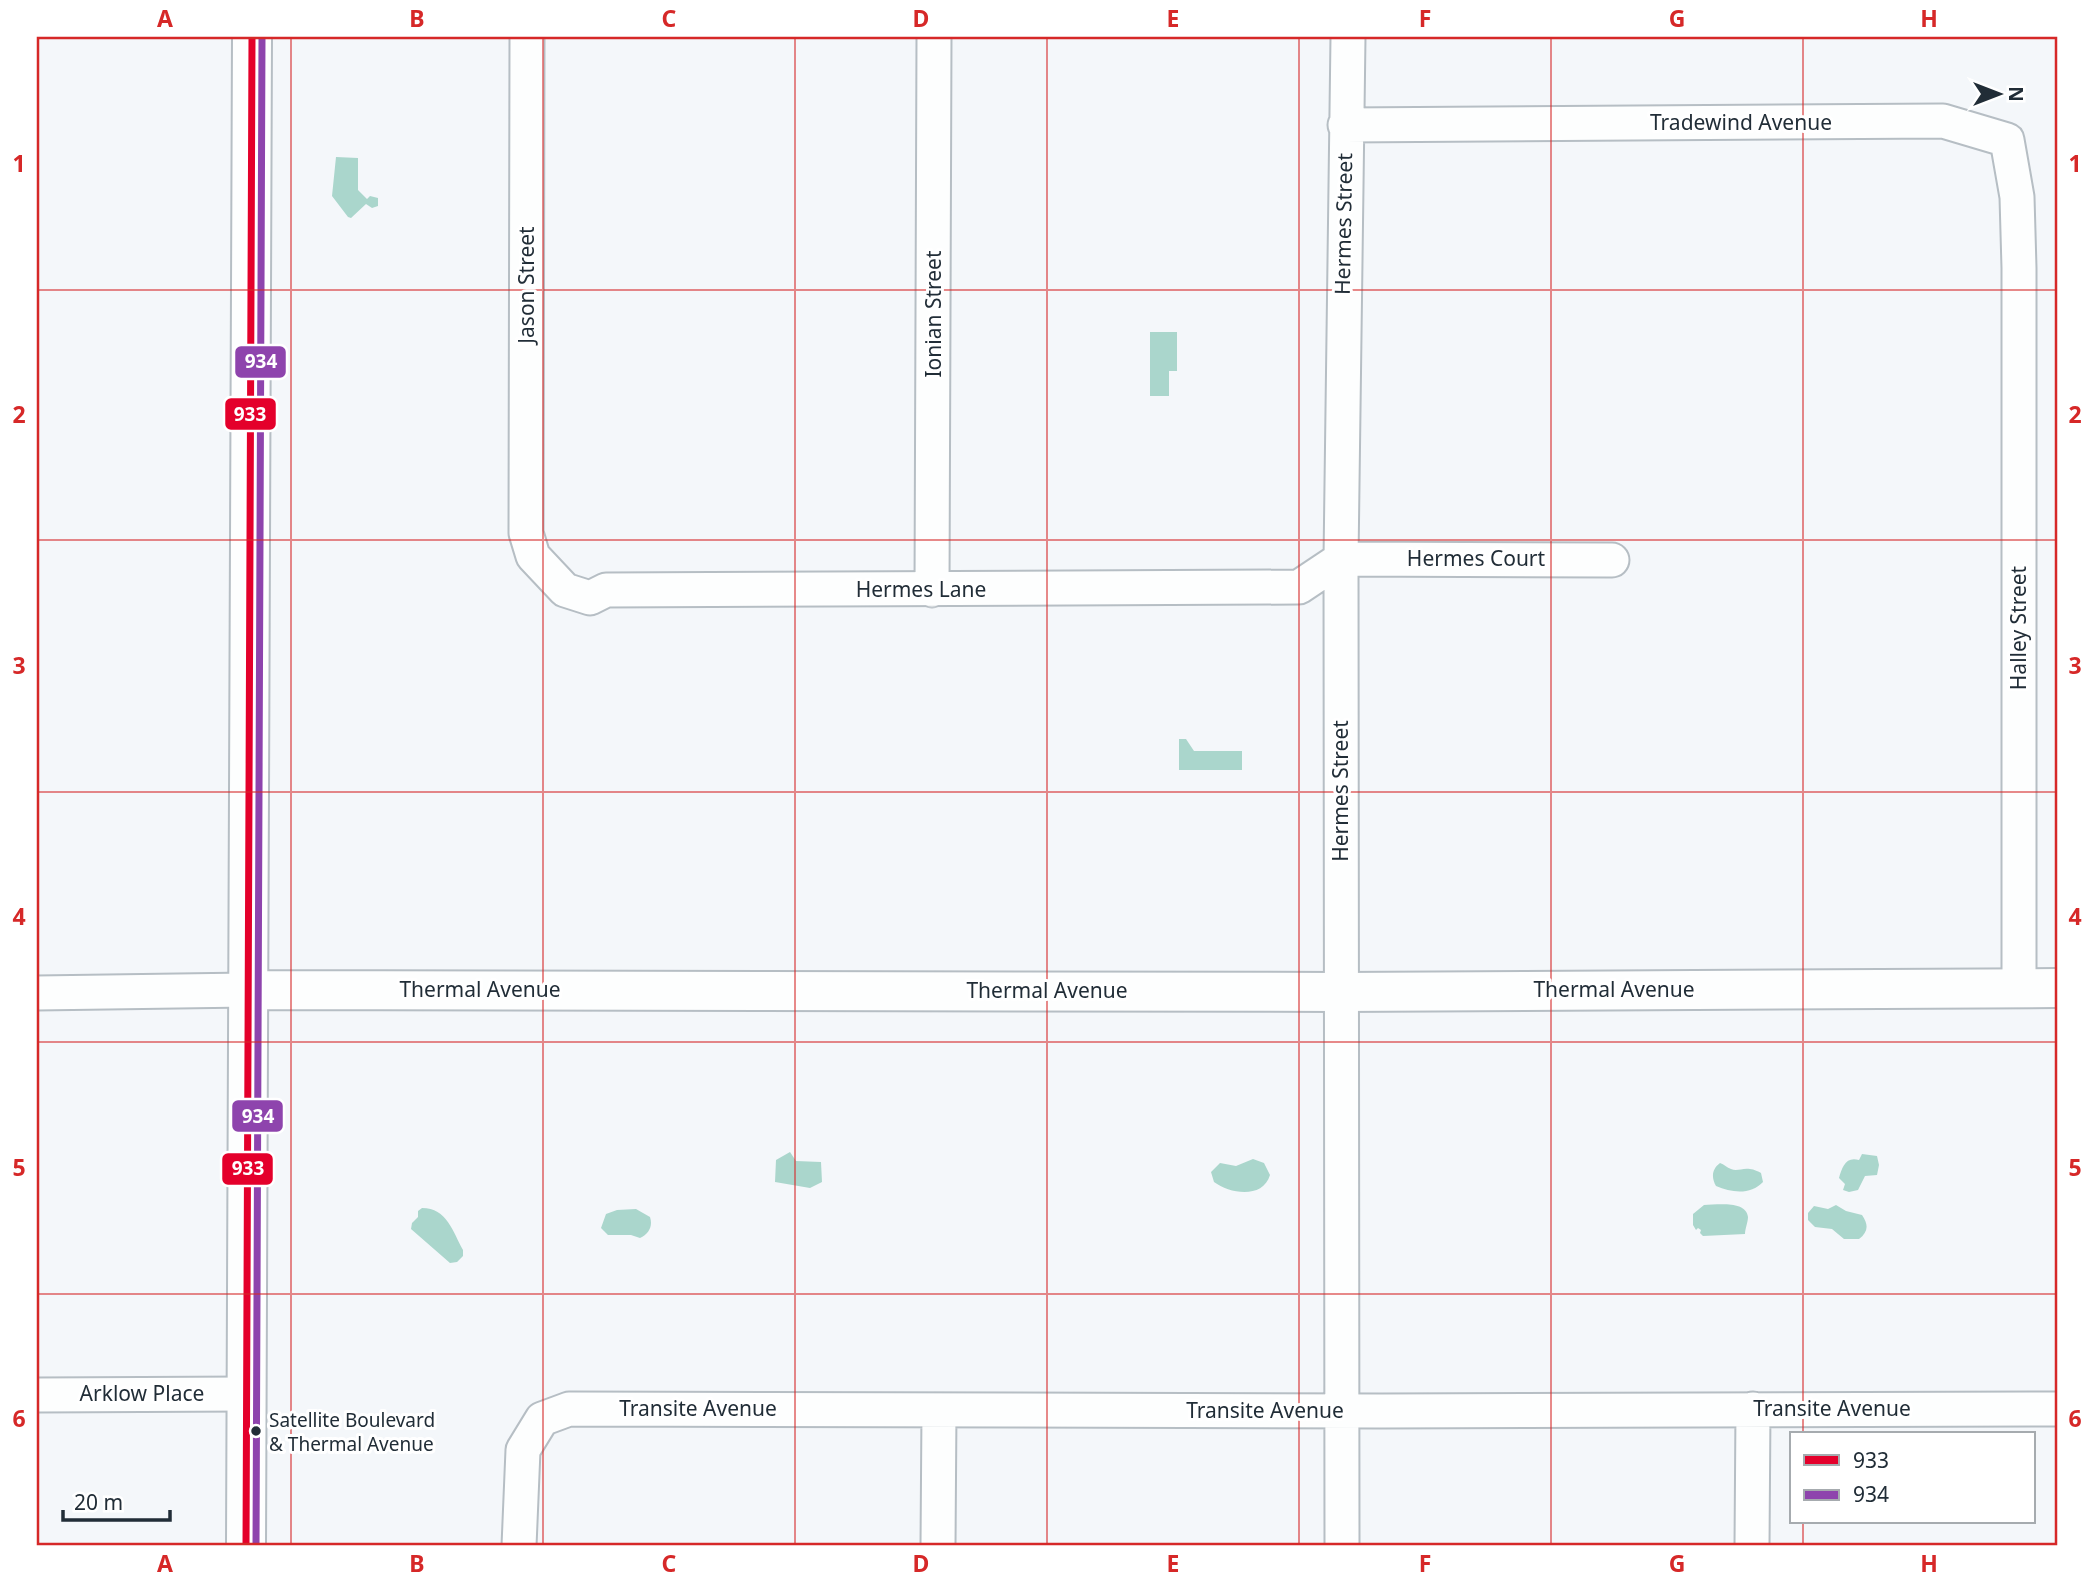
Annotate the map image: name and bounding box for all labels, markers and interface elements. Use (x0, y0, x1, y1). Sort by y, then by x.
text: A (157, 2, 173, 34)
text: B (409, 2, 425, 34)
text: C (662, 2, 677, 34)
text: D (913, 2, 929, 34)
text: E (1167, 2, 1179, 34)
text: F (1419, 2, 1431, 34)
text: G (1669, 2, 1685, 34)
text: H (1920, 2, 1938, 34)
north arrow (1965, 60, 2035, 130)
text: N (2003, 86, 2029, 102)
street label: Tradewind Avenue (1650, 108, 1832, 136)
text: 1 (12, 147, 26, 179)
text: 1 (2068, 147, 2082, 179)
street label: Hermes Street (1328, 152, 1358, 295)
street label: Jason Street (512, 226, 540, 346)
street label: Ionian Street (919, 250, 947, 378)
line badge: 934 (234, 345, 287, 379)
text: 934 (245, 348, 277, 374)
line badge: 933 (224, 397, 277, 431)
text: 2 (12, 398, 26, 430)
text: 2 (2068, 398, 2082, 430)
text: 933 (234, 401, 266, 427)
street label: Hermes Court (1407, 544, 1546, 572)
street label: Halley Street (2004, 565, 2032, 690)
street label: Hermes Lane (856, 575, 986, 603)
text: 3 (12, 649, 26, 681)
text: 3 (2068, 649, 2082, 681)
street label: Hermes Street (1326, 720, 1354, 862)
text: 4 (12, 900, 26, 932)
text: 4 (2068, 900, 2082, 932)
street label: Thermal Avenue (399, 975, 561, 1003)
street label: Thermal Avenue (1533, 975, 1695, 1003)
street label: Thermal Avenue (966, 976, 1128, 1004)
line badge: 934 (231, 1099, 284, 1133)
text: 934 (242, 1103, 274, 1129)
text: 5 (12, 1151, 26, 1183)
text: 5 (2068, 1151, 2082, 1183)
line badge: 933 (221, 1152, 274, 1186)
text: 933 (232, 1155, 264, 1181)
street label: Arklow Place (80, 1379, 204, 1407)
street label: Transite Avenue (619, 1394, 777, 1422)
street label: Transite Avenue (1753, 1394, 1911, 1422)
street label: Transite Avenue (1186, 1396, 1344, 1424)
text: 6 (12, 1402, 26, 1434)
text: 6 (2068, 1402, 2082, 1434)
place label: Satellite Boulevard & Thermal Avenue (269, 1407, 435, 1457)
marker: Satellite Boulevard & Thermal Avenue (249, 1424, 263, 1438)
legend (1790, 1432, 2035, 1524)
text: 933 (1853, 1446, 1889, 1474)
scale bar (63, 1478, 170, 1522)
text: 934 (1853, 1480, 1889, 1508)
text: 20 m (74, 1488, 123, 1516)
text: A (157, 1547, 173, 1579)
text: B (409, 1547, 425, 1579)
text: C (662, 1547, 677, 1579)
text: D (913, 1547, 929, 1579)
text: E (1167, 1547, 1179, 1579)
text: F (1419, 1547, 1431, 1579)
text: G (1669, 1547, 1685, 1579)
text: H (1920, 1547, 1938, 1579)

